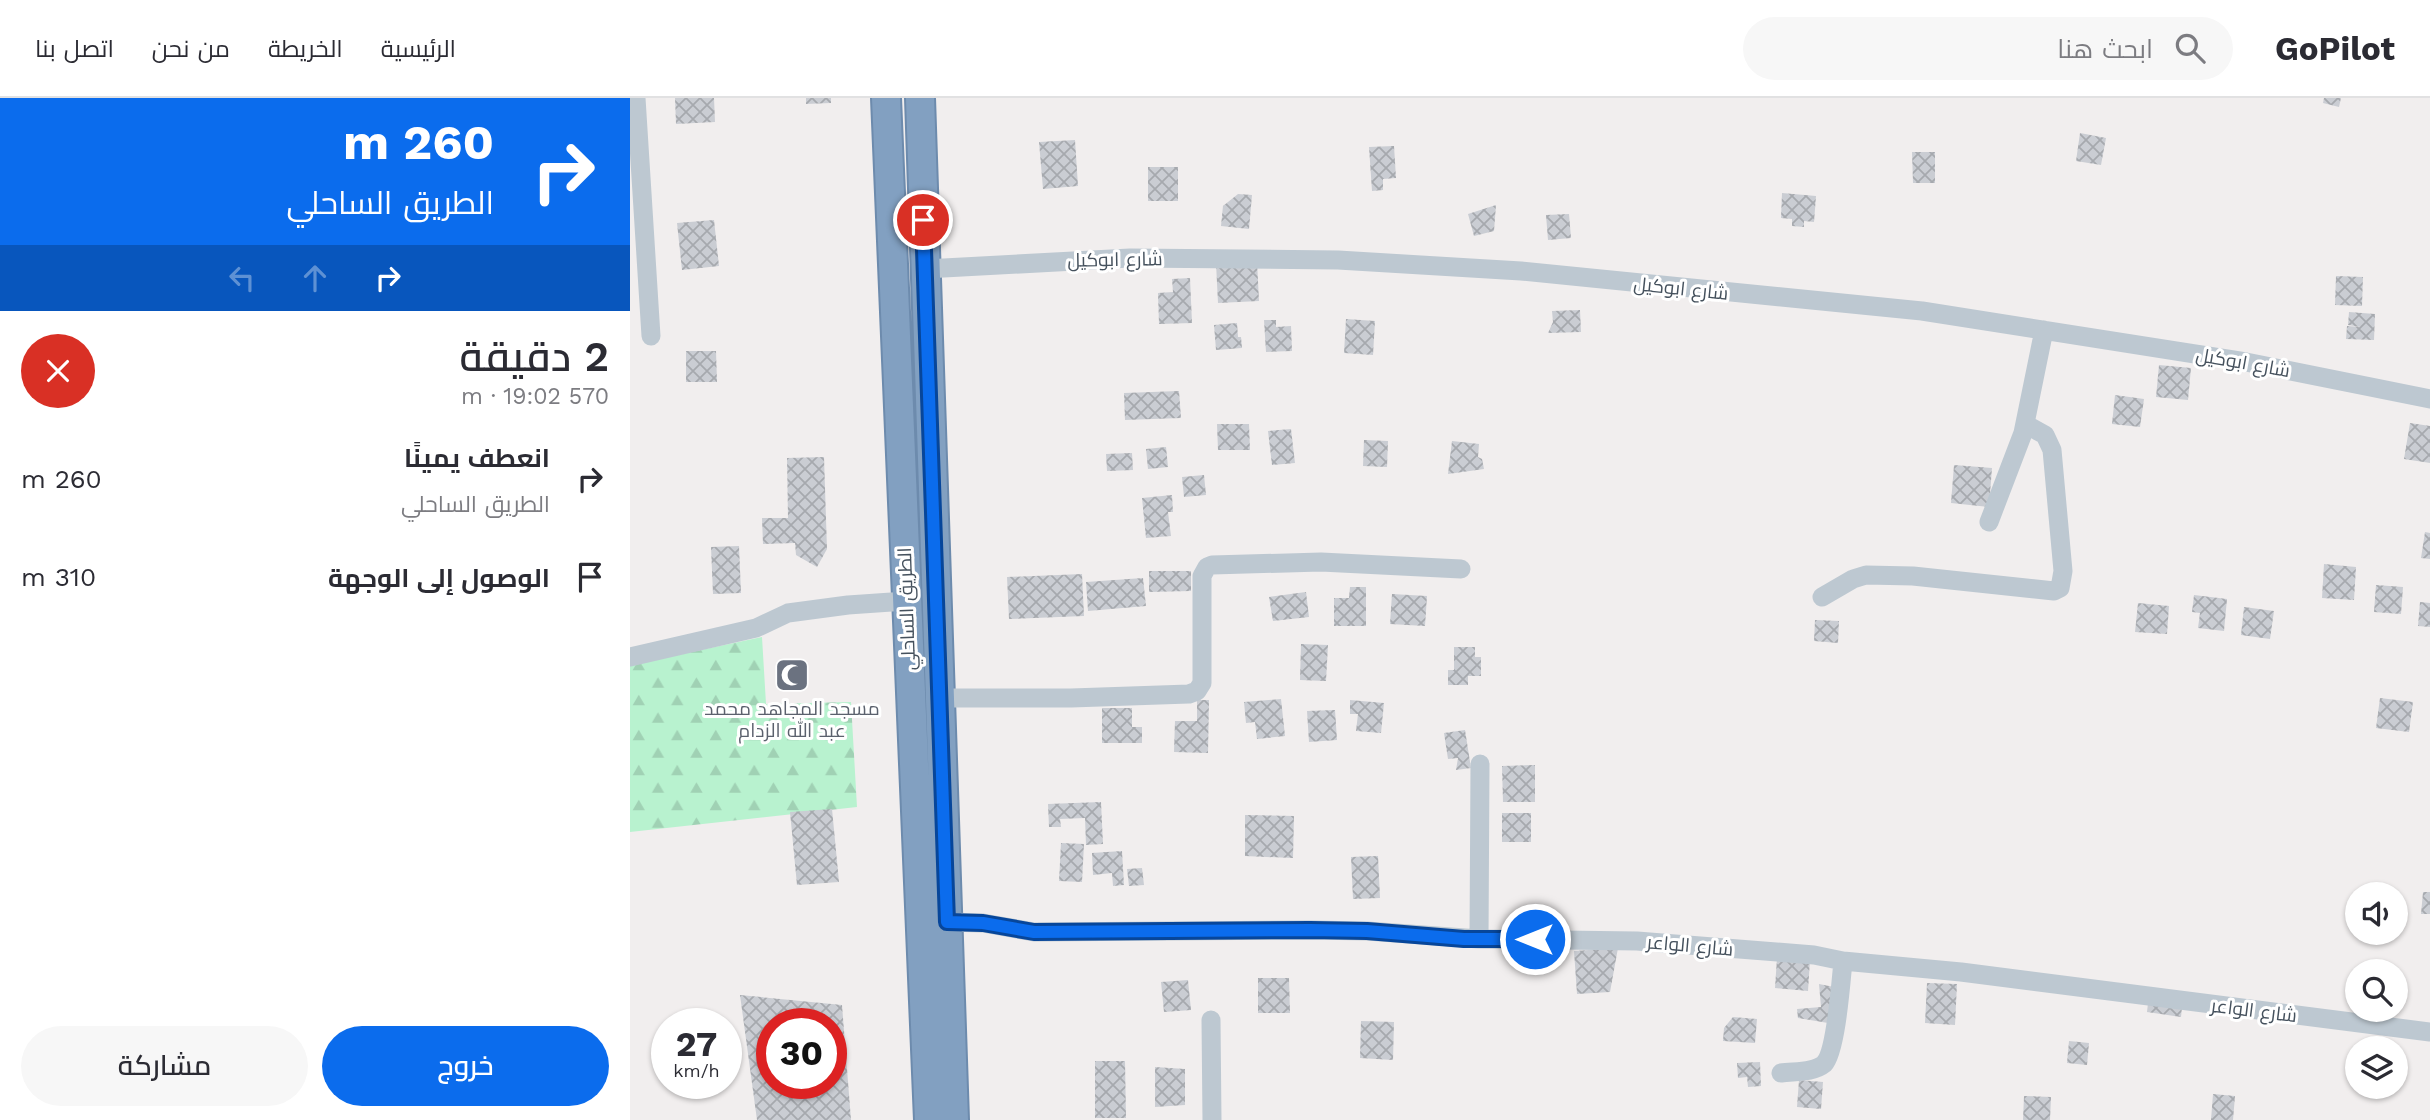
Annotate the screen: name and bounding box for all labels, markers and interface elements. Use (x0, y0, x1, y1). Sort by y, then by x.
search box (1743, 17, 2233, 80)
icon: search (2171, 29, 2209, 67)
text: GoPilot (2275, 29, 2395, 68)
text: ابحث هنا (2057, 34, 2153, 64)
text: اتصل بنا (35, 35, 114, 63)
text: من نحن (152, 35, 230, 63)
text: الخريطة (268, 35, 343, 63)
text: الرئيسية (381, 35, 456, 63)
text: 260 m (343, 113, 494, 171)
icon: right (518, 126, 609, 217)
text: الطريق الساحلي (287, 184, 494, 222)
pin (893, 190, 953, 250)
icon: arrive (904, 201, 942, 239)
street label: شارع ابوكيل (1067, 247, 1163, 274)
icon: left (223, 259, 261, 297)
icon: ahead (296, 259, 334, 297)
icon: right (369, 259, 407, 297)
street label: شارع ابوكيل (1632, 272, 1729, 307)
text: 2 دقيقة (459, 332, 609, 381)
button: close (21, 334, 95, 408)
street label: شارع ابوكيل (2194, 343, 2292, 384)
text: 570 m · 19:02 (461, 383, 609, 410)
text: انعطف يمينًا (404, 443, 550, 473)
icon: right (571, 460, 609, 498)
text: 260 m (21, 464, 102, 494)
text: الطريق الساحلي (401, 491, 550, 518)
street label: الطريق الساحلي (893, 547, 923, 671)
icon: arrive (571, 558, 609, 596)
text: 310 m (21, 562, 96, 592)
text: الوصول إلى الوجهة (328, 563, 550, 593)
mosque icon: مسجد المجاهد محمد عبد الله الزدام (773, 656, 811, 694)
place label: مسجد المجاهد محمد عبد الله الزدام (704, 697, 880, 744)
map controls (2345, 882, 2408, 1099)
button: sound (2345, 882, 2408, 945)
position arrow (1498, 902, 1572, 976)
street label: شارع الواعر (1645, 930, 1734, 963)
button: search (2345, 959, 2408, 1022)
street label: شارع الواعر (2208, 994, 2298, 1029)
speed limit sign: 30 (756, 1008, 847, 1099)
text: 27 (676, 1023, 717, 1065)
button: مشاركة (21, 1026, 308, 1106)
button: خروج (322, 1026, 609, 1106)
button: layers (2345, 1036, 2408, 1099)
text: km/h (673, 1060, 720, 1081)

